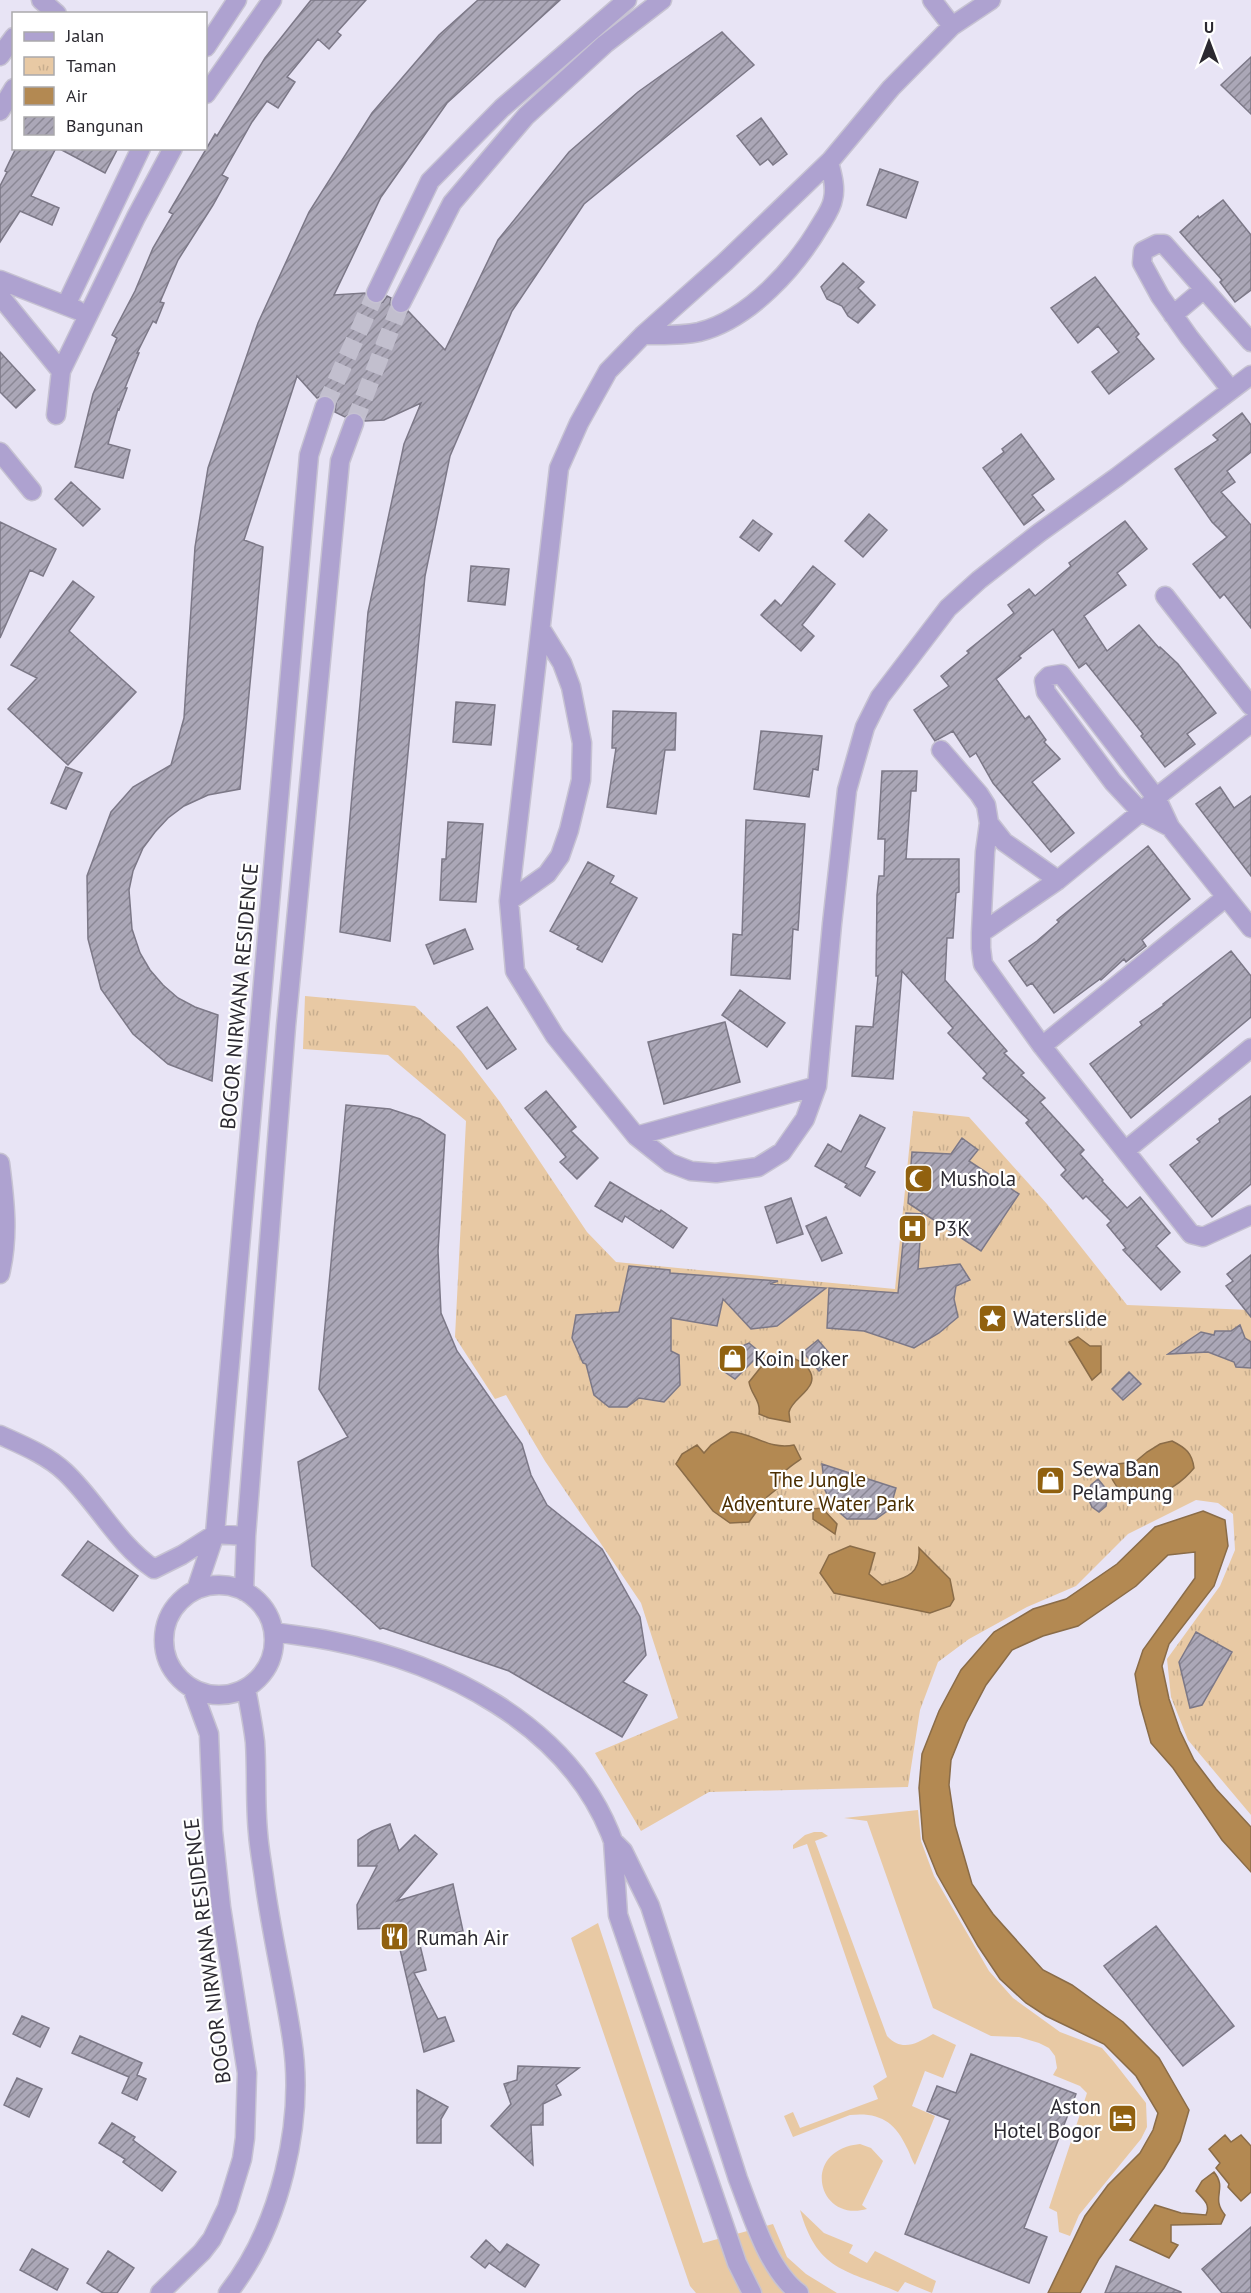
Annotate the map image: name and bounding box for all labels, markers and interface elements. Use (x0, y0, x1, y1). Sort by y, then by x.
legend (12, 12, 207, 150)
north arrow (1179, 12, 1239, 72)
text: U (1204, 17, 1214, 37)
text: Jalan (65, 24, 104, 47)
text: Taman (66, 54, 116, 77)
text: Air (66, 84, 87, 107)
text: Bangunan (66, 114, 143, 137)
street label: BOGOR NIRWANA RESIDENCE (214, 862, 264, 1130)
mosque icon: Mushola (903, 1162, 935, 1194)
place label: Mushola (940, 1165, 1016, 1192)
hospital icon: P3K (897, 1212, 929, 1244)
place label: P3K (934, 1215, 970, 1242)
place icon: Waterslide (976, 1302, 1008, 1334)
place label: Waterslide (1013, 1305, 1107, 1332)
shop icon: Koin Loker (717, 1342, 749, 1374)
place label: Koin Loker (754, 1345, 848, 1372)
place label: Sewa Ban Pelampung (1072, 1455, 1173, 1506)
shop icon: Sewa Ban Pelampung (1035, 1464, 1067, 1496)
park label: The Jungle Adventure Water Park (722, 1466, 914, 1517)
street label: BOGOR NIRWANA RESIDENCE (177, 1817, 237, 2085)
restaurant icon: Rumah Air (379, 1921, 411, 1953)
place label: Rumah Air (416, 1924, 509, 1951)
place label: Aston Hotel Bogor (993, 2093, 1101, 2144)
hotel icon: Aston Hotel Bogor (1106, 2102, 1138, 2134)

